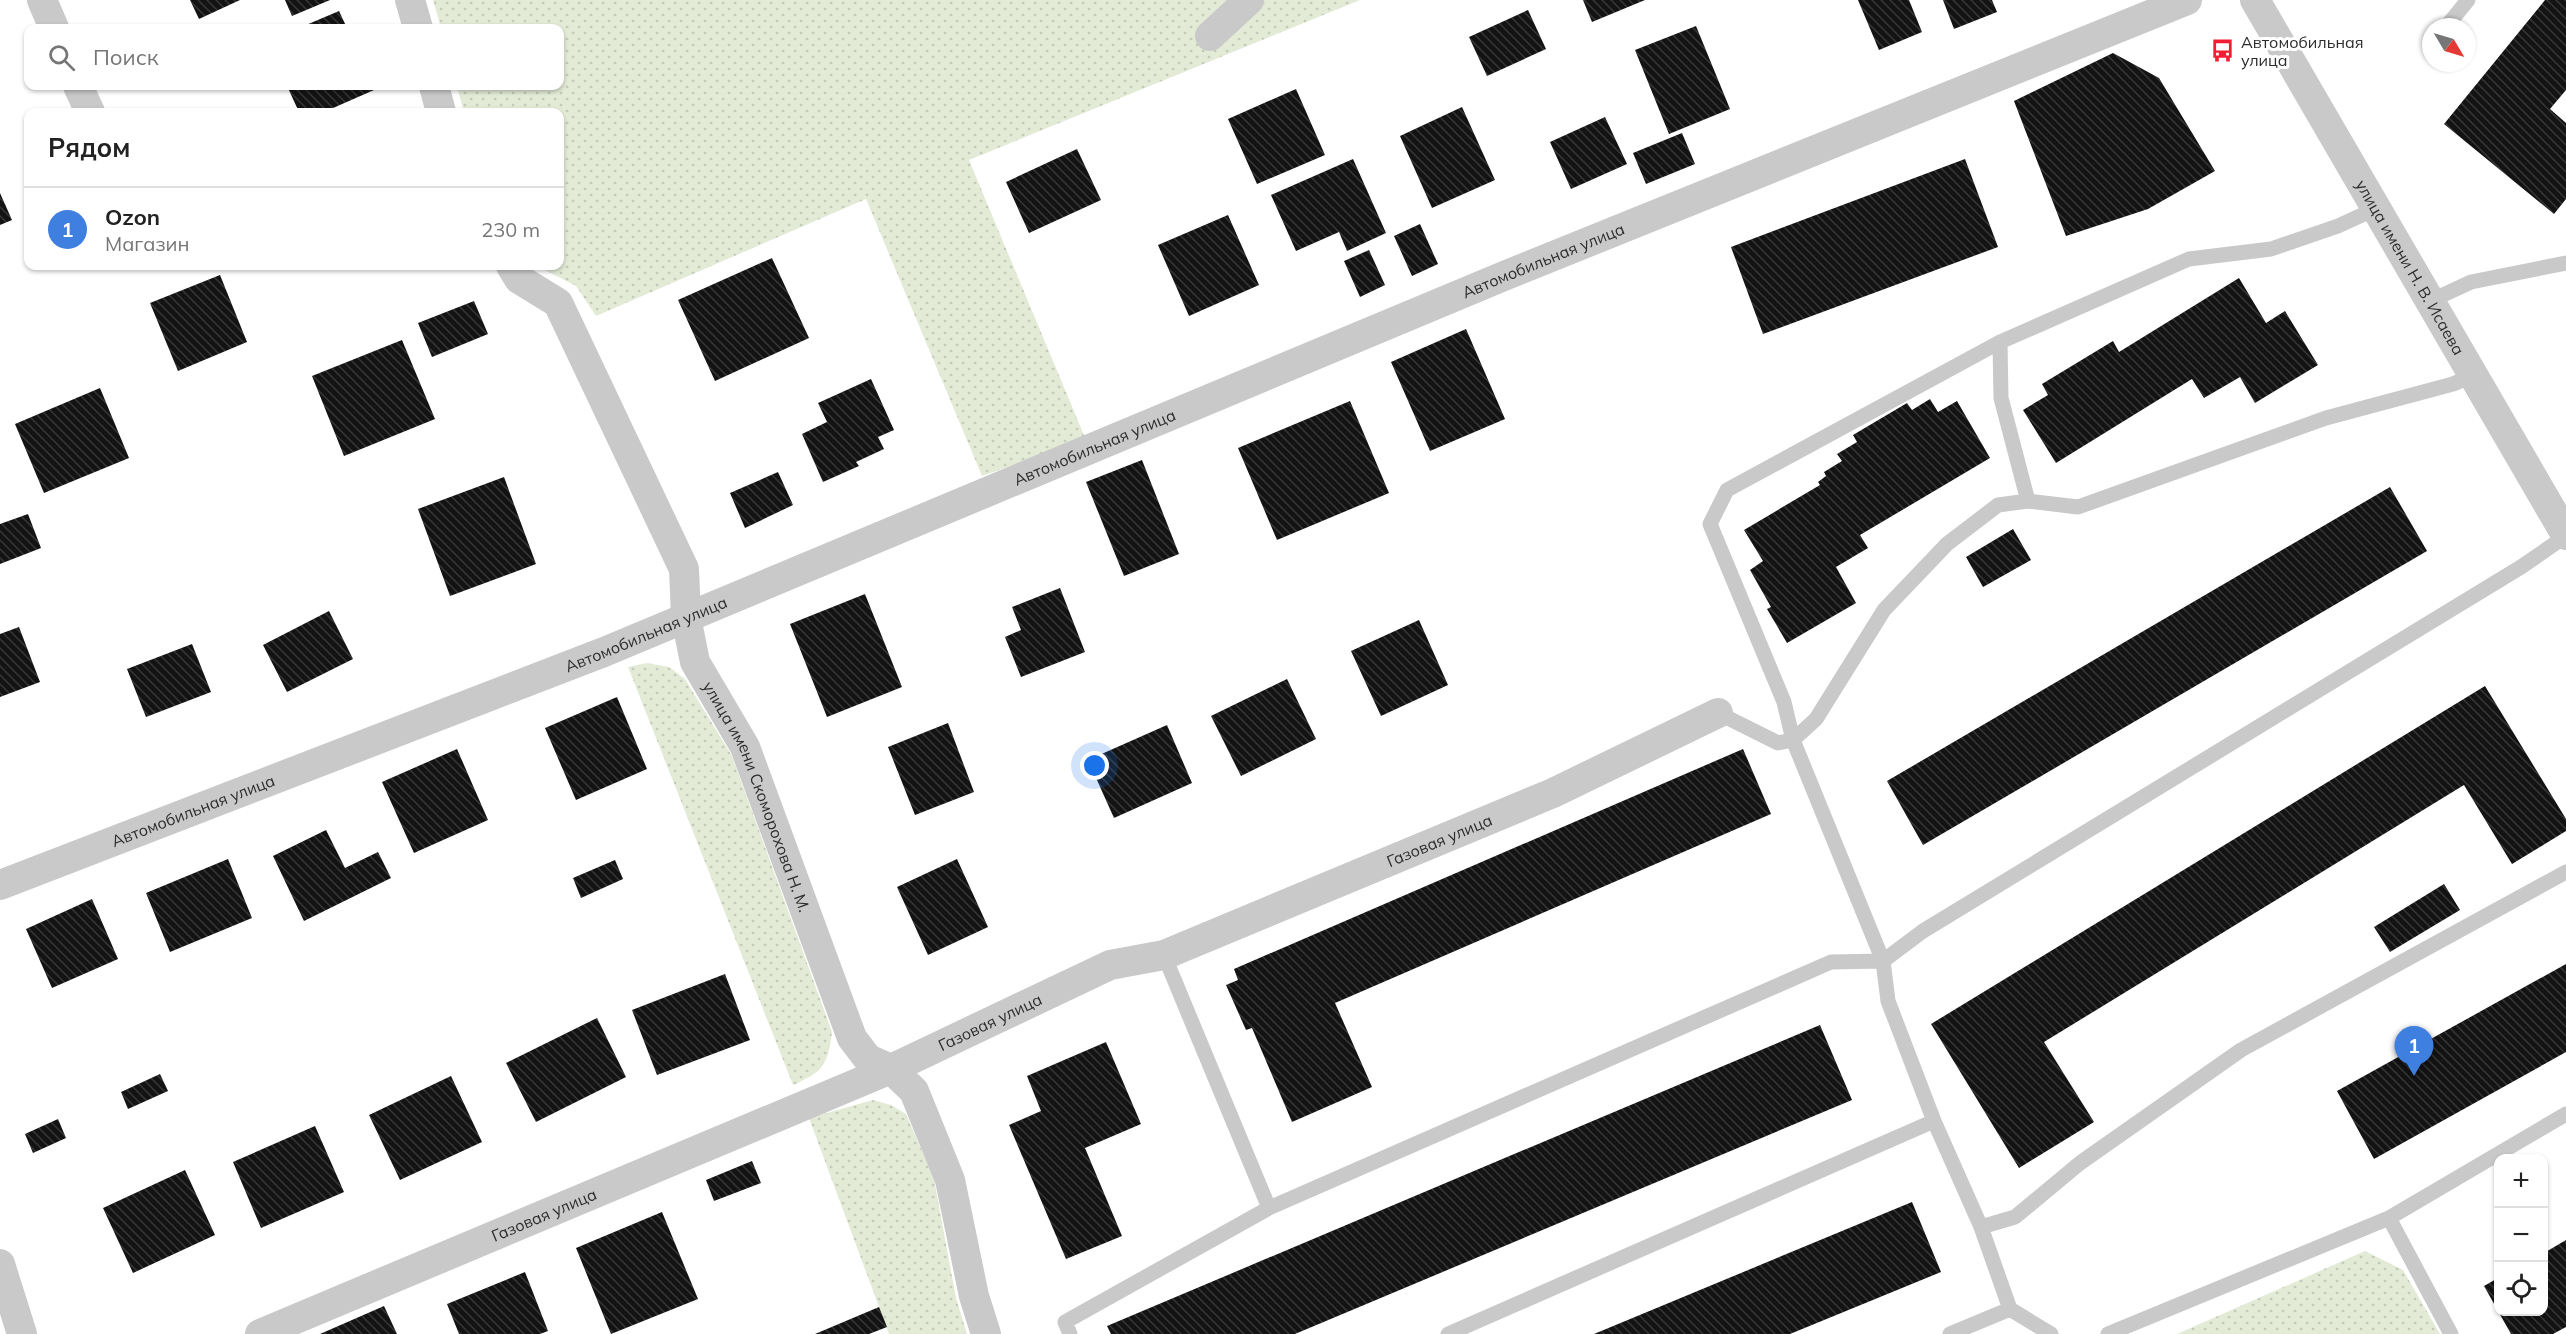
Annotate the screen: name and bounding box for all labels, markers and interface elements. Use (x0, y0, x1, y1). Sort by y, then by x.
north arrow (2422, 18, 2476, 72)
search box (24, 24, 564, 90)
place label: Автомобильная улица (2241, 32, 2364, 70)
bus stop icon: Автомобильная улица (2210, 38, 2236, 64)
icon: search (45, 41, 78, 74)
text: Поиск (93, 43, 159, 71)
text: Рядом (48, 131, 131, 164)
street label: улица имени Н. В. Исаева (2352, 176, 2469, 358)
text: Ozon (105, 203, 160, 231)
text: 1 (62, 217, 74, 242)
text: 230 m (481, 217, 540, 242)
street label: Автомобильная улица (1459, 218, 1627, 302)
text: Магазин (105, 231, 189, 256)
street label: Автомобильная улица (1011, 404, 1178, 490)
street label: Автомобильная улица (562, 592, 730, 676)
street label: улица имени Скоморохова Н. М. (699, 678, 815, 914)
your location (1080, 751, 1109, 780)
street label: Автомобильная улица (109, 770, 278, 851)
street label: Газовая улица (1384, 810, 1495, 871)
street label: Газовая улица (935, 989, 1045, 1055)
pin: 1 (2394, 1026, 2434, 1076)
map controls (2494, 1154, 2548, 1316)
button: + (2494, 1154, 2548, 1208)
street label: Газовая улица (488, 1184, 600, 1246)
button: − (2494, 1208, 2548, 1262)
button: locate (2494, 1262, 2548, 1316)

